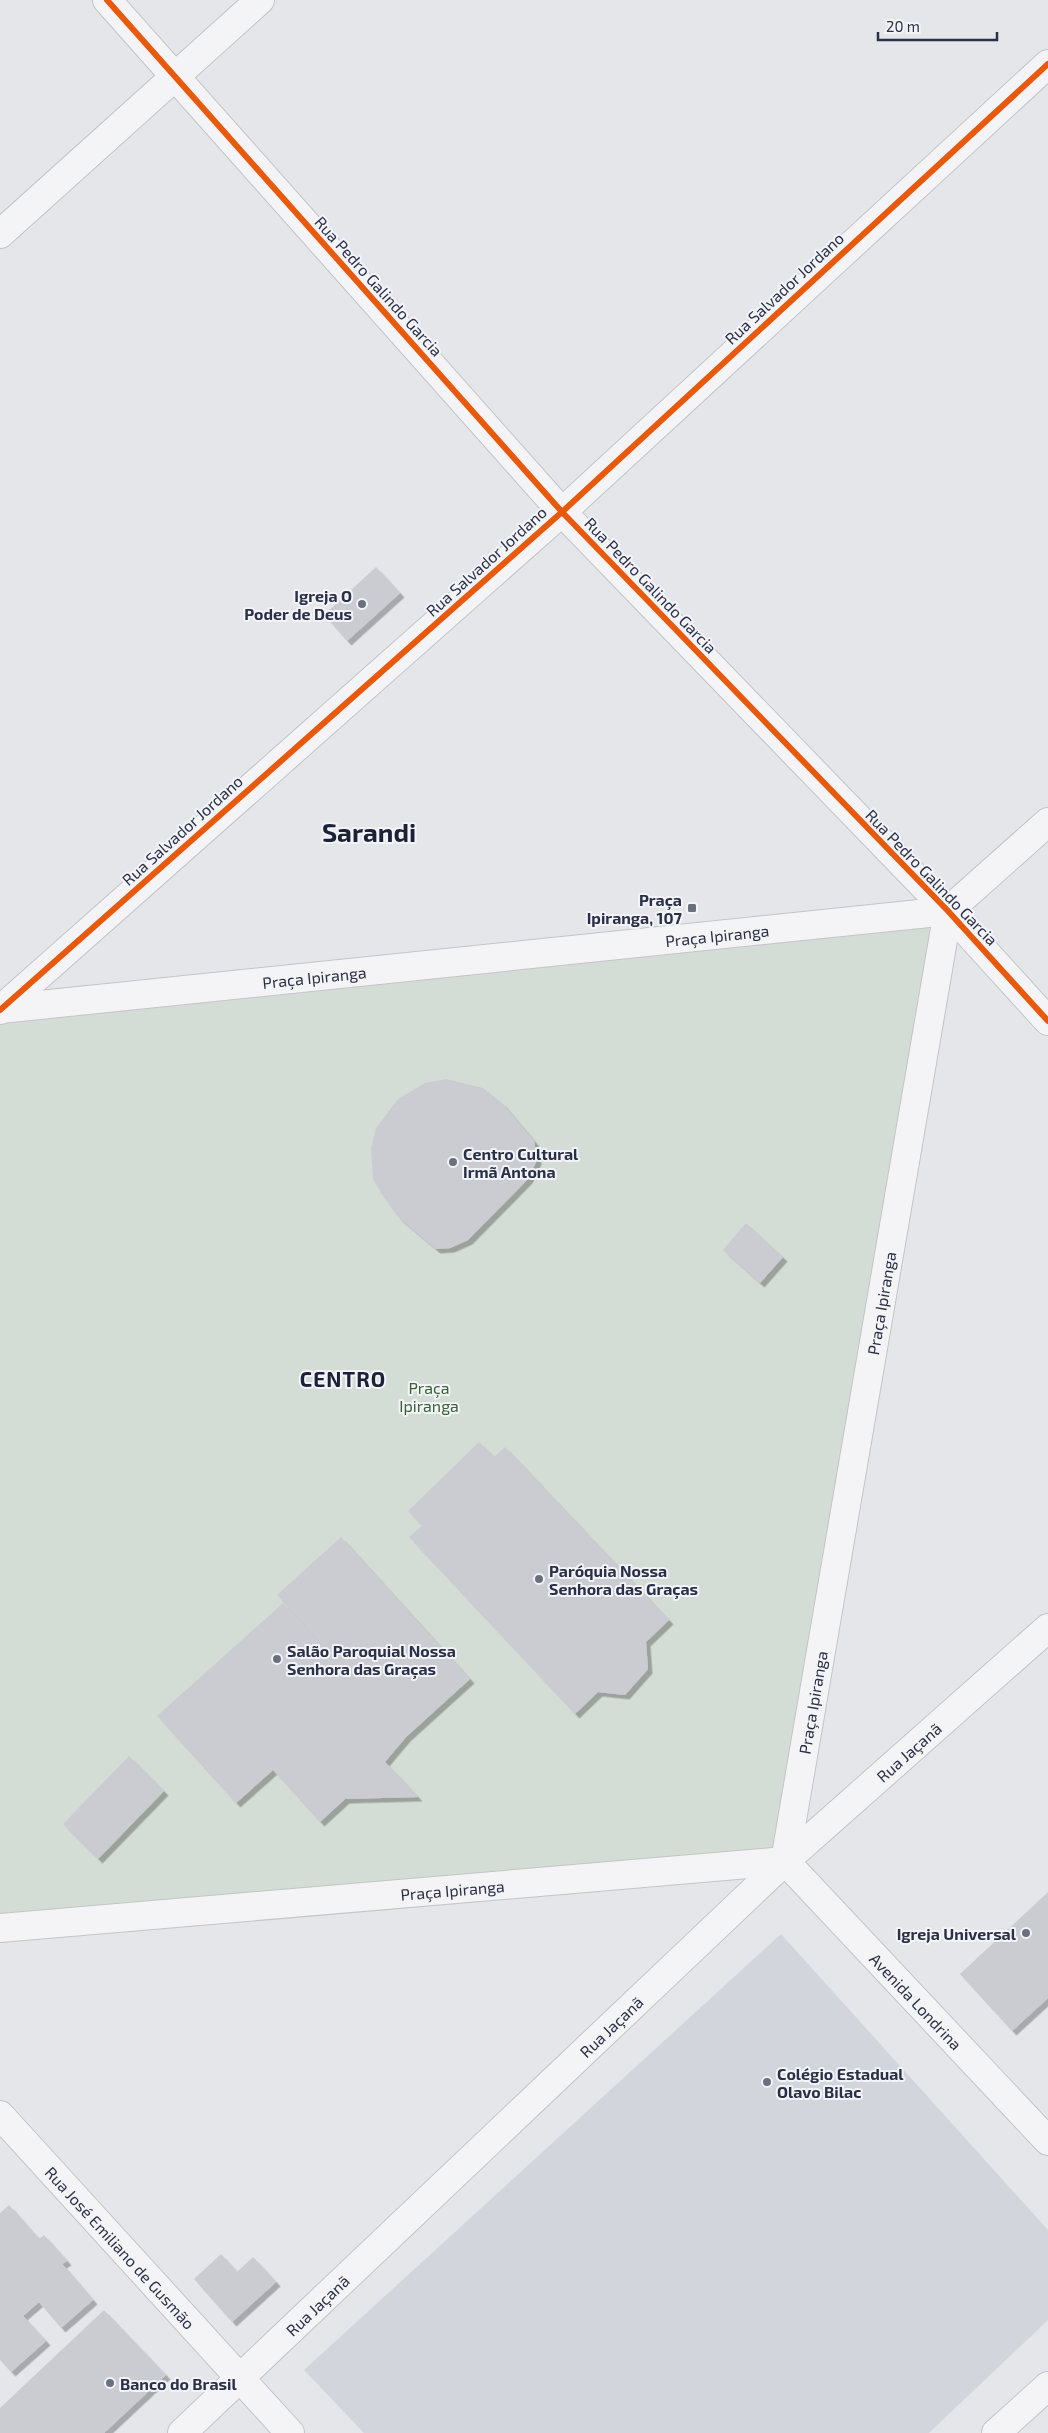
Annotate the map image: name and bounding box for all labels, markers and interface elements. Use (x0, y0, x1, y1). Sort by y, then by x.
scale bar (878, 10, 997, 42)
text: 20 m (886, 17, 920, 35)
street label: Rua Pedro Galindo Garcia (311, 212, 447, 360)
street label: Rua Salvador Jordano (721, 228, 847, 348)
street label: Rua Salvador Jordano (422, 502, 550, 620)
street label: Rua Pedro Galindo Garcia (581, 513, 721, 657)
place label: Igreja O Poder de Deus (244, 586, 352, 623)
marker: Igreja O Poder de Deus (356, 598, 368, 610)
street label: Rua Salvador Jordano (118, 771, 246, 889)
street label: Rua Pedro Galindo Garcia (862, 805, 1002, 949)
district label: Sarandi (322, 816, 416, 847)
place label: Praça Ipiranga, 107 (587, 890, 683, 927)
marker: Praça Ipiranga, 107 (686, 902, 698, 914)
street label: Praça Ipiranga (664, 920, 770, 950)
street label: Praça Ipiranga (261, 962, 367, 991)
place label: Centro Cultural Irmã Antona (463, 1144, 579, 1181)
marker: Centro Cultural Irmã Antona (447, 1156, 459, 1168)
street label: Praça Ipiranga (863, 1250, 899, 1356)
district label: CENTRO (300, 1366, 386, 1391)
park label: Praça Ipiranga (399, 1378, 459, 1415)
place label: Paróquia Nossa Senhora das Graças (549, 1561, 698, 1600)
marker: Paróquia Nossa Senhora das Graças (533, 1573, 545, 1585)
place label: Salão Paroquial Nossa Senhora das Graças (287, 1641, 456, 1680)
street label: Praça Ipiranga (794, 1649, 830, 1755)
marker: Salão Paroquial Nossa Senhora das Graças (271, 1653, 283, 1665)
street label: Rua Jaçanã (872, 1718, 945, 1785)
street label: Praça Ipiranga (399, 1875, 505, 1903)
place label: Igreja Universal (897, 1924, 1017, 1943)
marker: Igreja Universal (1020, 1927, 1032, 1939)
street label: Avenida Londrina (867, 1949, 966, 2053)
street label: Rua Jaçanã (575, 1992, 646, 2061)
place label: Colégio Estadual Olavo Bilac (777, 2064, 904, 2101)
marker: Colégio Estadual Olavo Bilac (761, 2076, 773, 2088)
street label: Rua José Emiliano de Gusmão (42, 2162, 199, 2332)
street label: Rua Jaçanã (281, 2271, 353, 2339)
place label: Banco do Brasil (120, 2374, 237, 2393)
marker: Banco do Brasil (104, 2377, 116, 2389)

